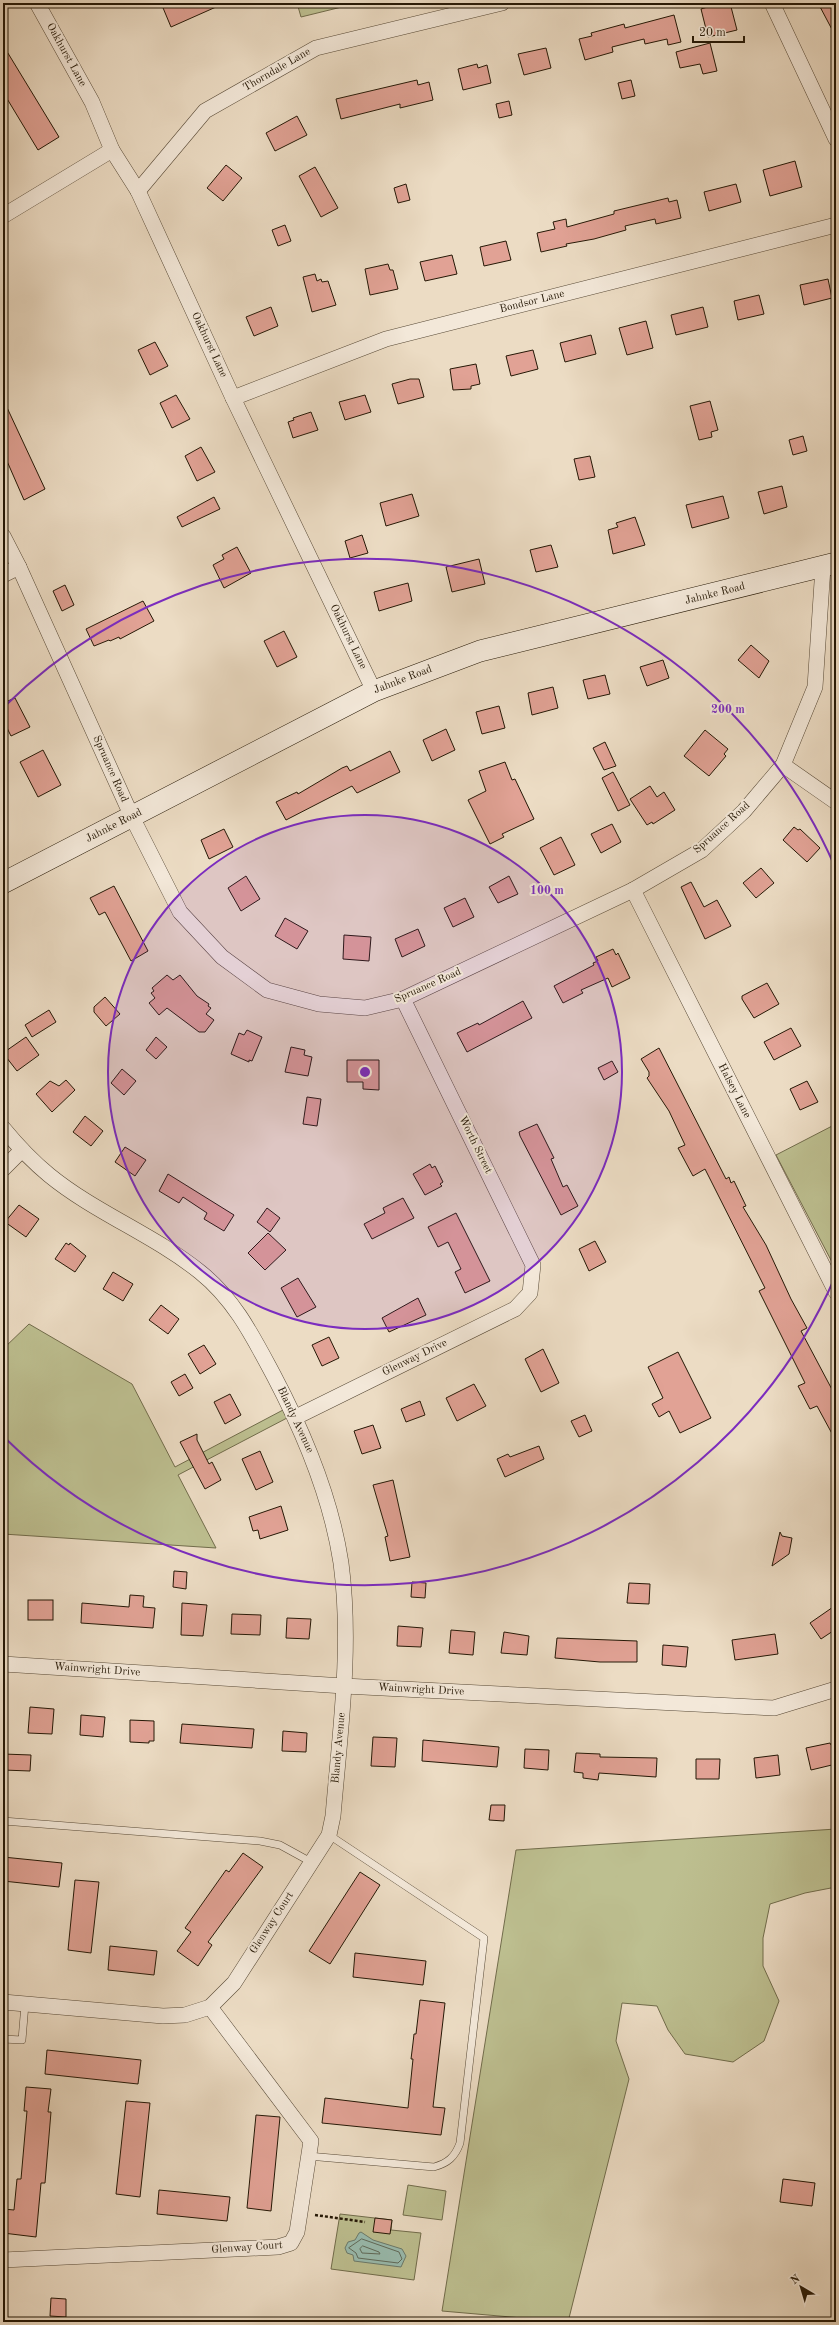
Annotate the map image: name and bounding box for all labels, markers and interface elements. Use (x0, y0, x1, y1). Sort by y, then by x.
scale bar (693, 18, 744, 44)
street label: Oakhurst Lane (44, 21, 88, 89)
text: 20 m (699, 27, 726, 39)
street label: Thorndale Lane (241, 46, 313, 94)
street label: Bondsor Lane (498, 289, 566, 315)
street label: Oakhurst Lane (189, 311, 229, 379)
street label: Jahnke Road (684, 581, 746, 607)
street label: Oakhurst Lane (328, 603, 368, 671)
street label: Jahnke Road (372, 664, 434, 696)
text: 200 m (711, 704, 745, 716)
street label: Spruance Road (90, 734, 130, 804)
street label: Spruance Road (692, 800, 753, 856)
street label: Jahnke Road (84, 807, 144, 845)
text: 100 m (530, 885, 564, 897)
street label: Spruance Road (393, 966, 463, 1006)
street label: Halsey Lane (716, 1062, 752, 1120)
centre of rings (358, 1065, 372, 1079)
street label: Worth Street (456, 1114, 494, 1176)
street label: Glenway Drive (381, 1338, 449, 1378)
street label: Blandy Avenue (275, 1385, 315, 1455)
street label: Wainwright Drive (53, 1661, 141, 1679)
street label: Wainwright Drive (378, 1682, 464, 1698)
street label: Blandy Avenue (330, 1712, 348, 1784)
street label: Glenway Court (248, 1890, 296, 1956)
street label: Glenway Court (211, 2240, 283, 2256)
north arrow (781, 2267, 821, 2307)
text: N (789, 2273, 803, 2287)

